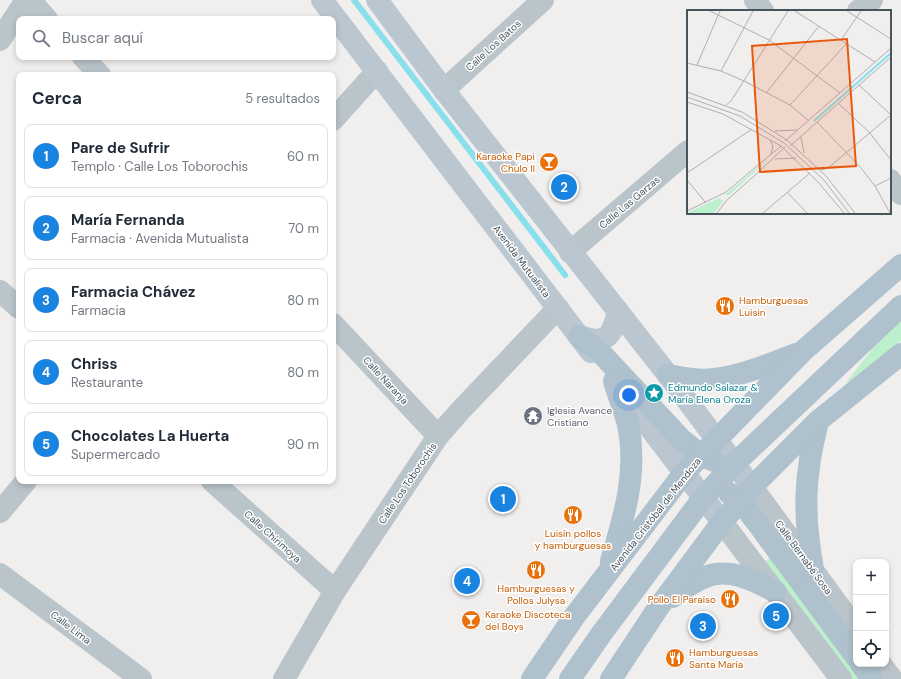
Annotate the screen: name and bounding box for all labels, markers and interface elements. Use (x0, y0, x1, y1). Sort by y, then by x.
inset map (687, 10, 891, 214)
search box (16, 16, 336, 60)
street label: Calle Los Batos (463, 17, 524, 74)
icon: search (30, 27, 52, 49)
text: Buscar aquí (62, 28, 143, 48)
text: Cerca (32, 87, 82, 109)
text: 5 resultados (245, 90, 320, 107)
text: Pare de Sufrir (71, 138, 170, 158)
text: 1 (44, 148, 48, 165)
text: 60 m (287, 148, 319, 165)
place label: Karaoke Papi Chulo II (476, 150, 535, 175)
bar icon: Karaoke Papi Chulo II (538, 151, 560, 173)
text: Templo · Calle Los Toborochis (71, 158, 248, 175)
pin: 2 (551, 172, 577, 202)
street label: Calle Las Garzas (596, 173, 662, 232)
text: María Fernanda (71, 210, 185, 230)
text: 2 (42, 220, 50, 237)
text: 70 m (288, 220, 319, 237)
street label: Avenida Mutualista (490, 222, 553, 300)
text: Farmacia · Avenida Mutualista (71, 230, 249, 247)
text: Farmacia Chávez (71, 282, 195, 302)
text: 3 (42, 292, 50, 309)
text: 80 m (287, 292, 319, 309)
place label: Hamburguesas Luisin (739, 294, 808, 319)
restaurant icon: Hamburguesas Luisin (714, 295, 736, 317)
text: Farmacia (71, 302, 126, 319)
text: Chriss (71, 354, 118, 374)
street label: Calle Naranja (360, 354, 411, 407)
text: 4 (42, 364, 50, 381)
text: 80 m (287, 364, 319, 381)
text: Restaurante (71, 374, 143, 391)
place label: Edmundo Salazar & María Elena Oroza (668, 381, 758, 406)
place icon: Edmundo Salazar & María Elena Oroza (643, 382, 665, 404)
your location (619, 385, 639, 405)
place label: Iglesia Avance Cristiano (547, 404, 612, 429)
temple icon: Iglesia Avance Cristiano (522, 405, 544, 427)
text: Chocolates La Huerta (71, 426, 229, 446)
text: 5 (42, 436, 50, 453)
text: 90 m (287, 436, 319, 453)
street label: Calle Los Toborochis (375, 440, 439, 526)
text: Supermercado (71, 446, 160, 463)
street label: Avenida Cristóbal de Mendoza (607, 455, 704, 574)
pin: 1 (490, 484, 516, 514)
restaurant icon: Luisín pollos y hamburguesas (562, 504, 584, 526)
street label: Calle Chirimoya (242, 507, 304, 565)
street label: Calle Bernabé Sosa (772, 518, 835, 597)
place label: Luisín pollos y hamburguesas (535, 527, 611, 552)
restaurant icon: Hamburguesas y Pollos Julysa (525, 559, 547, 581)
map controls (853, 559, 889, 667)
button: + (853, 559, 889, 595)
pin: 4 (454, 566, 480, 596)
place label: Hamburguesas y Pollos Julysa (497, 582, 575, 607)
restaurant icon: Pollo El Paraíso (719, 588, 741, 610)
place label: Pollo El Paraíso (648, 593, 716, 606)
button: − (853, 595, 889, 631)
pin: 5 (763, 601, 789, 631)
street label: Calle Lima (48, 608, 94, 647)
place label: Karaoke Discoteca del Boys (485, 608, 571, 633)
bar icon: Karaoke Discoteca del Boys (460, 609, 482, 631)
pin: 3 (690, 611, 716, 641)
button: locate (853, 631, 889, 667)
place label: Hamburguesas Santa María (689, 646, 758, 671)
restaurant icon: Hamburguesas Santa María (664, 647, 686, 669)

